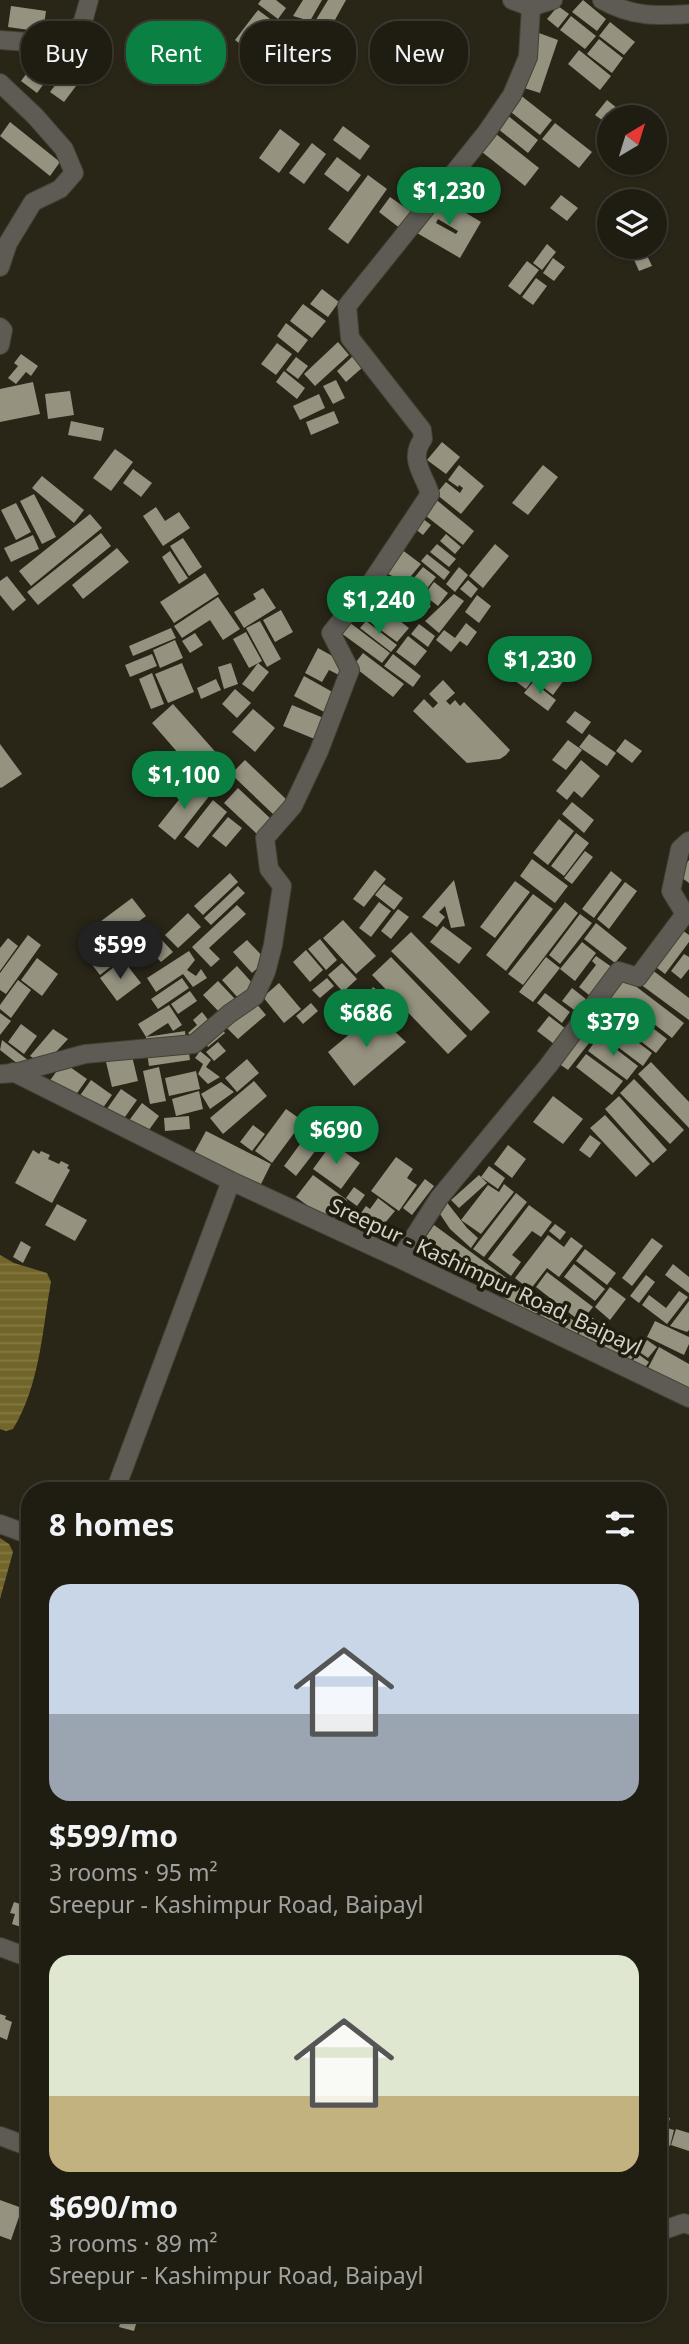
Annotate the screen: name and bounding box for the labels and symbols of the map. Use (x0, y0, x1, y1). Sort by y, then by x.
north arrow (597, 105, 667, 175)
pin: $1,230 (392, 168, 506, 227)
pin: $1,240 (322, 576, 436, 636)
pin: $1,230 (483, 636, 597, 696)
pin: $1,100 (127, 752, 241, 811)
pin: $599 (79, 922, 161, 981)
pin: $686 (325, 990, 407, 1049)
pin: $379 (572, 998, 654, 1058)
pin: $690 (295, 1106, 377, 1166)
street label: Sreepur - Kashimpur Road, Baipayl (325, 1191, 647, 1361)

